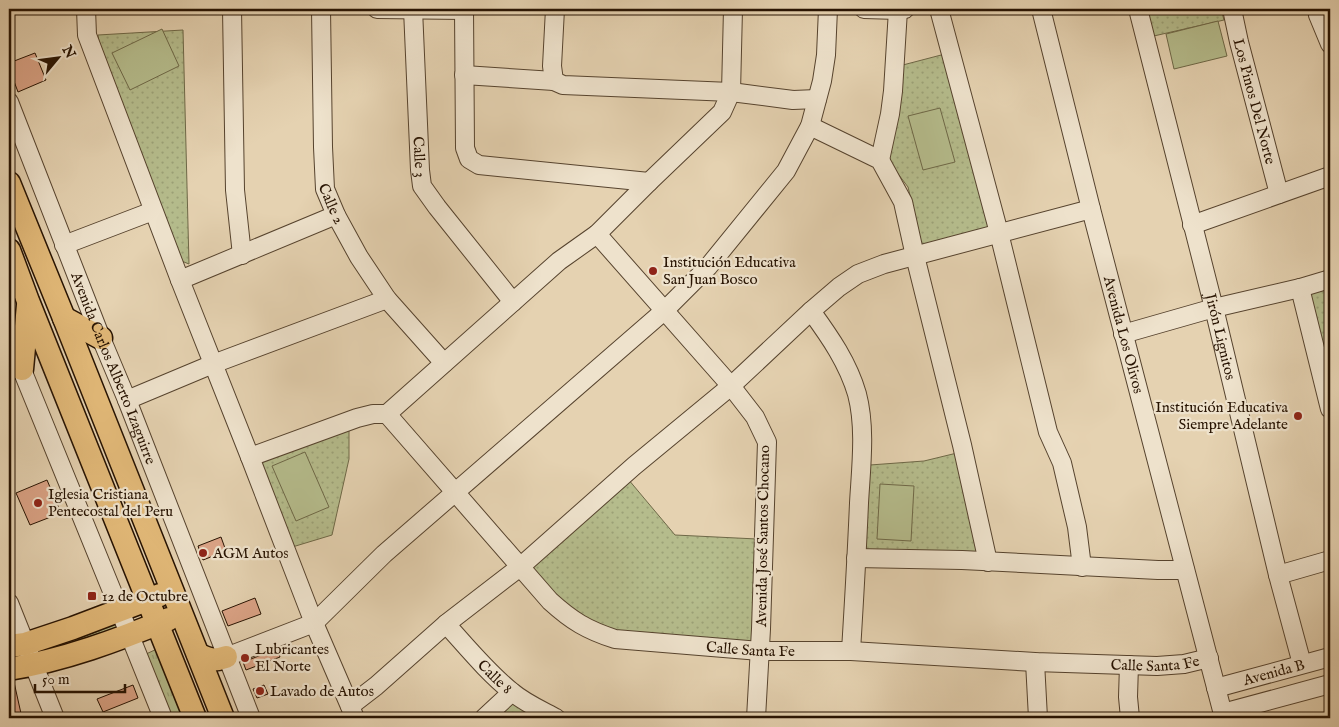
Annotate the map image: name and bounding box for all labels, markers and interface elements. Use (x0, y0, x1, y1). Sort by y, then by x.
north arrow (32, 32, 82, 82)
street label: Los Pinos Del Norte (1229, 36, 1280, 166)
text: N (57, 42, 79, 62)
street label: Calle 3 (409, 136, 430, 179)
street label: Calle 2 (314, 180, 349, 227)
place label: Institución Educativa San Juan Bosco (663, 253, 796, 289)
marker: Institución Educativa San Juan Bosco (647, 265, 659, 277)
street label: Avenida Carlos Alberto Izaguirre (66, 268, 161, 467)
street label: Avenida Los Olivos (1099, 273, 1148, 396)
street label: Jirón Lignitos (1201, 290, 1240, 382)
place label: Institución Educativa Siempre Adelante (1155, 398, 1289, 434)
marker: Institución Educativa Siempre Adelante (1292, 410, 1304, 422)
street label: Avenida José Santos Chocano (752, 445, 774, 628)
place label: Iglesia Cristiana Pentecostal del Peru (48, 485, 173, 521)
marker: Iglesia Cristiana Pentecostal del Peru (32, 497, 44, 509)
place label: AGM Autos (212, 544, 289, 563)
marker: AGM Autos (197, 547, 209, 559)
place label: 12 de Octubre (102, 587, 188, 606)
marker: 12 de Octubre (86, 590, 98, 602)
street label: Calle Santa Fe (705, 637, 795, 661)
place label: Lubricantes El Norte (255, 640, 329, 676)
street label: Calle Santa Fe (1110, 651, 1201, 676)
marker: Lubricantes El Norte (239, 652, 251, 664)
street label: Avenida B (1240, 655, 1307, 690)
street label: Calle 8 (473, 656, 516, 698)
scale bar (35, 662, 125, 694)
text: 50 m (42, 670, 70, 689)
place label: Lavado de Autos (270, 682, 374, 701)
marker: Lavado de Autos (254, 685, 266, 697)

